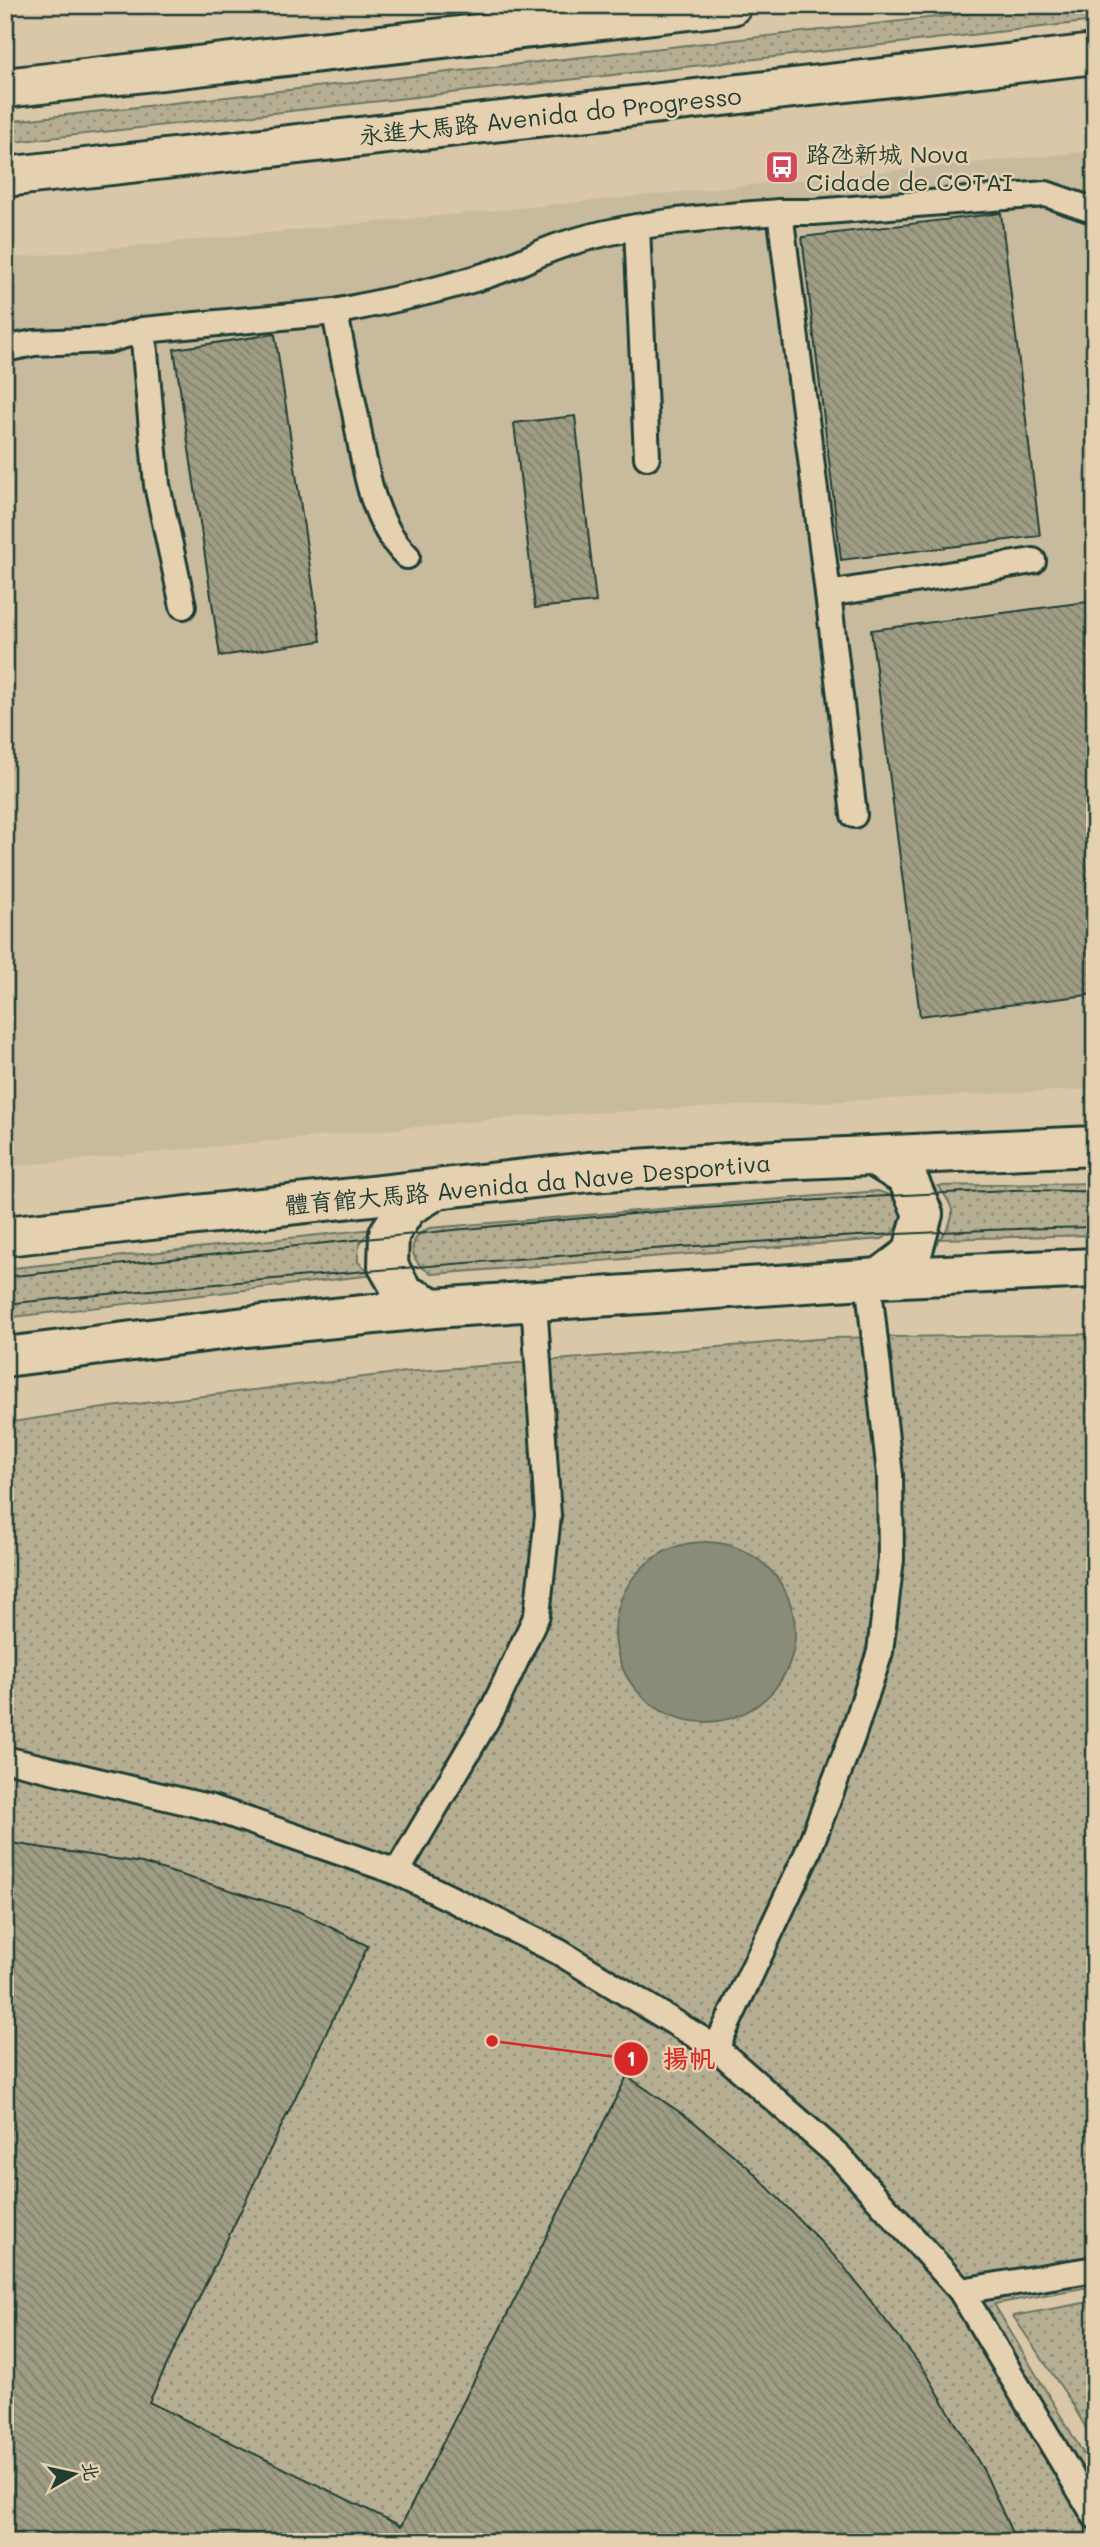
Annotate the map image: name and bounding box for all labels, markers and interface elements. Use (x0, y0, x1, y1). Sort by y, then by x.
street label: 永進大馬路 Avenida do Progresso (357, 79, 743, 151)
place label: 路氹新城 Nova Cidade de COTAI (806, 138, 1013, 197)
bus stop icon: 路氹新城 Nova Cidade de COTAI (763, 148, 801, 186)
street label: 體育館大馬路 Avenida da Nave Desportiva (284, 1146, 772, 1220)
callout: 揚帆 (614, 2035, 729, 2082)
text: 揚帆 (663, 2041, 715, 2075)
text: 1 (626, 2044, 636, 2071)
north arrow (38, 2438, 108, 2508)
text: 北 (77, 2460, 105, 2483)

